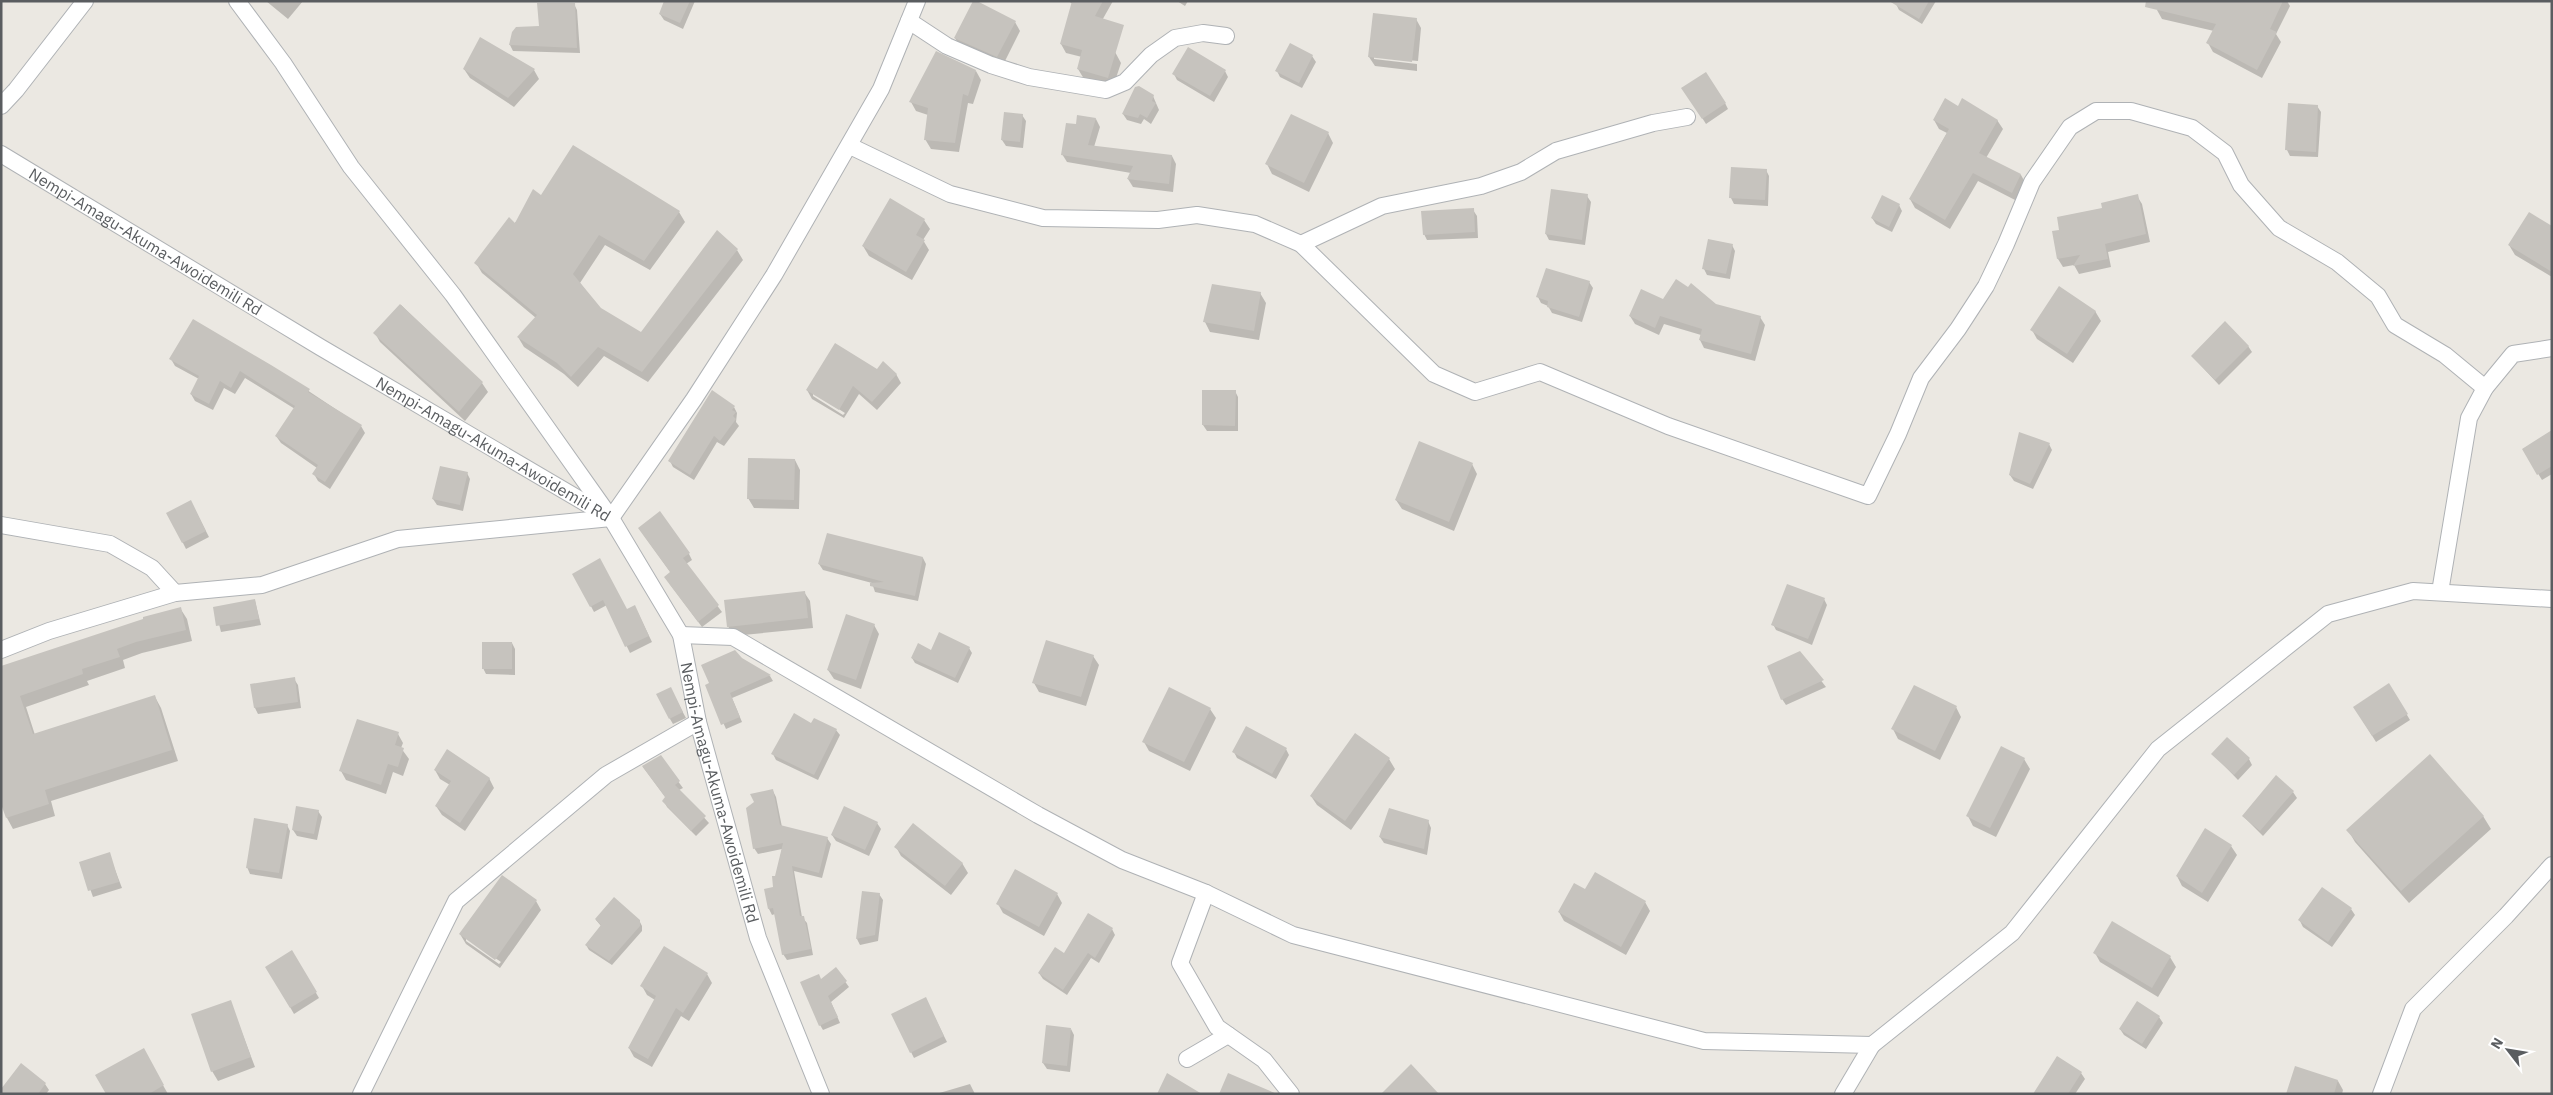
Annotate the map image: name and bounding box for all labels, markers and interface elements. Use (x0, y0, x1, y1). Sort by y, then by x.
street label: Nempi-Amagu-Akuma-Awoidemili Rd (25, 163, 266, 320)
street label: Nempi-Amagu-Akuma-Awoidemili Rd (372, 372, 614, 526)
street label: Nempi-Amagu-Akuma-Awoidemili Rd (677, 660, 763, 925)
north arrow (2483, 1025, 2533, 1075)
text: N (2487, 1034, 2507, 1052)

